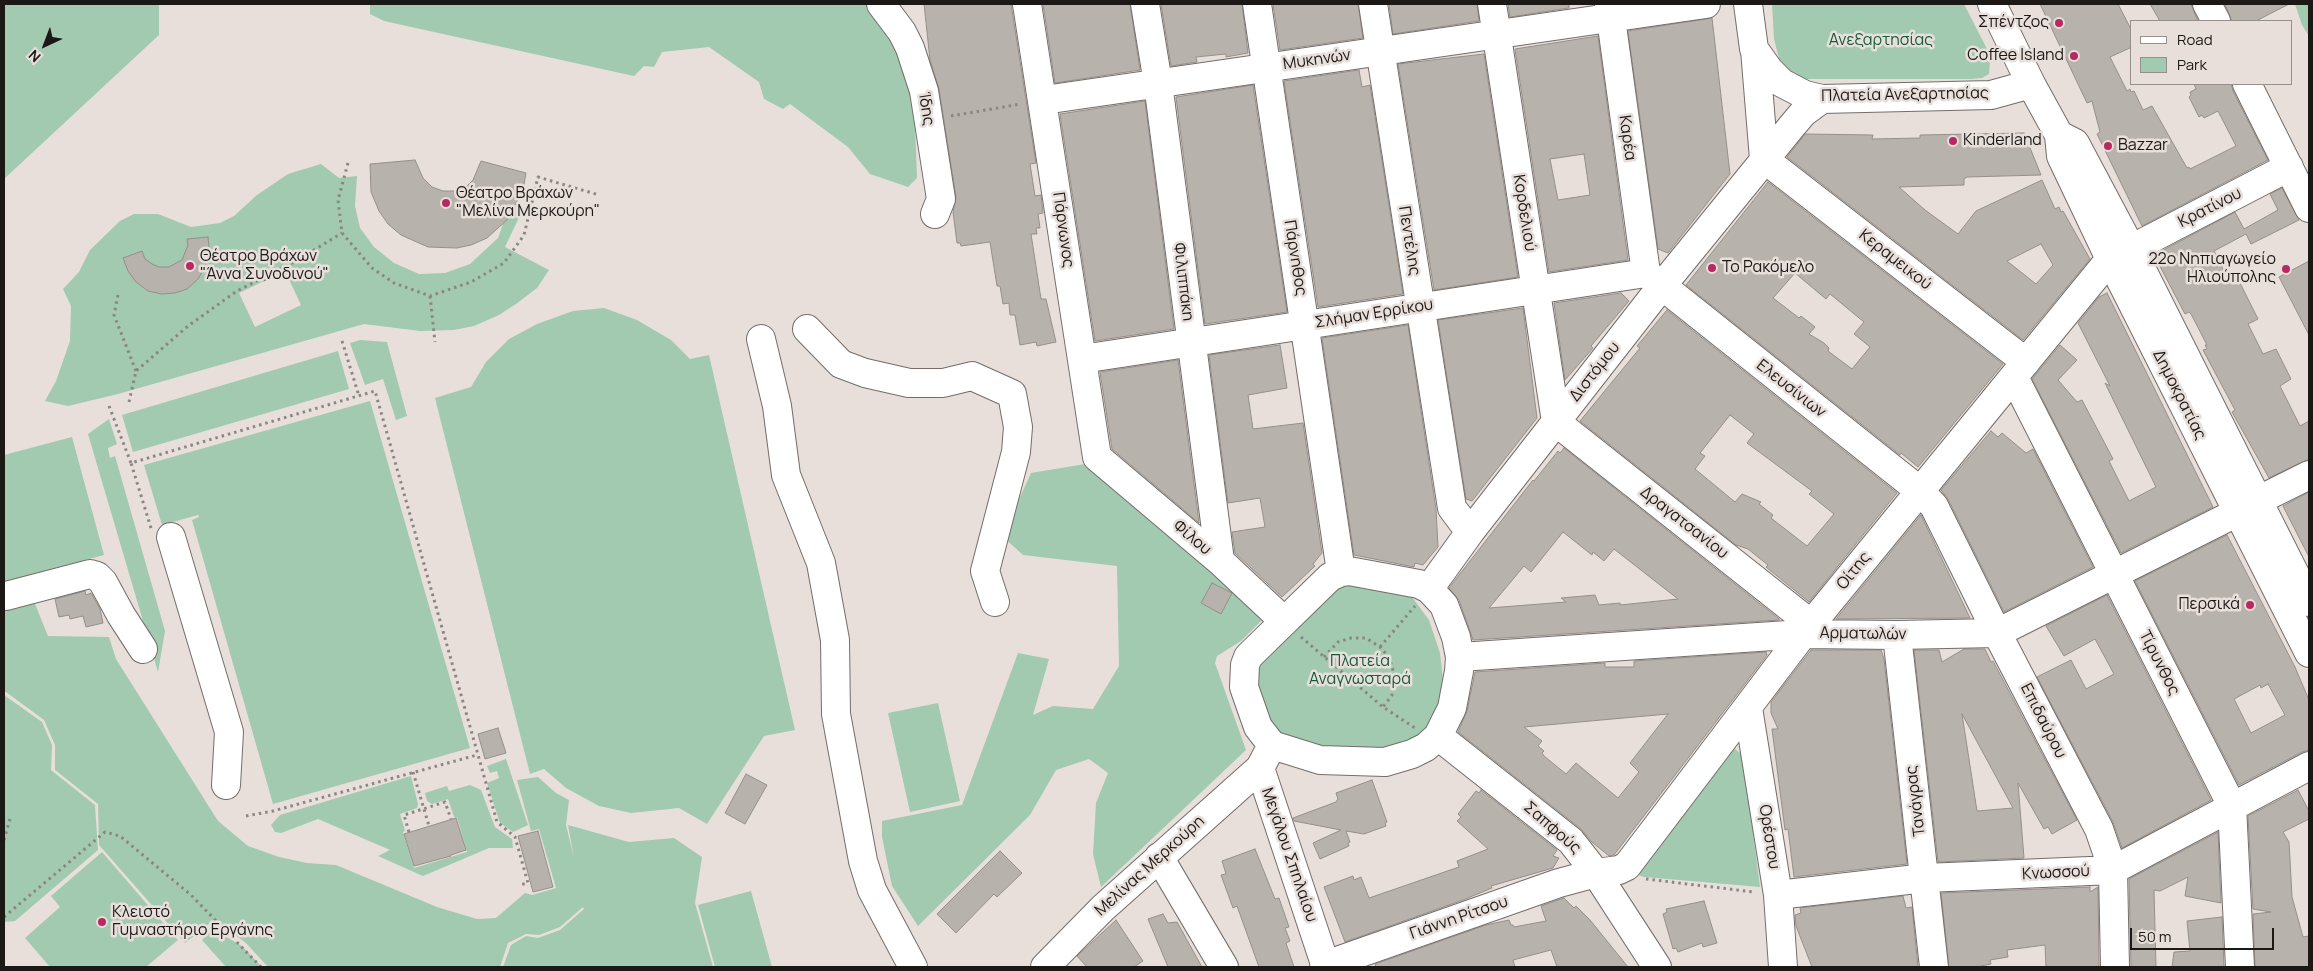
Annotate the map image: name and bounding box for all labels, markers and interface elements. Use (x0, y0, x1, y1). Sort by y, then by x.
place label: Σπέντζος (1978, 13, 2049, 33)
marker: Σπέντζος (2053, 17, 2065, 29)
north arrow (20, 20, 70, 70)
legend (2130, 20, 2293, 85)
text: Road (2177, 29, 2213, 50)
park label: Ανεξαρτησίας (1829, 31, 1933, 51)
text: N (24, 46, 45, 67)
street label: Μυκηνών (1282, 46, 1352, 74)
place label: Coffee Island (1967, 46, 2064, 66)
marker: Coffee Island (2068, 50, 2080, 62)
text: Park (2177, 54, 2207, 75)
street label: Πλατεία Ανεξαρτησίας (1821, 84, 1989, 106)
street label: Ίδης (914, 91, 938, 127)
street label: Καρέα (1614, 114, 1640, 162)
place label: Kinderland (1963, 131, 2042, 151)
marker: Kinderland (1947, 135, 1959, 147)
place label: Bazzar (2118, 136, 2168, 156)
marker: Bazzar (2102, 140, 2114, 152)
street label: Κορδελιού (1508, 173, 1540, 253)
place label: Θέατρο Βράχων "Μελίνα Μερκούρη" (456, 184, 600, 222)
street label: Κρατίνου (2175, 184, 2245, 232)
street label: Πάρνωνος (1048, 191, 1078, 269)
marker: Θέατρο Βράχων "Μελίνα Μερκούρη" (440, 197, 452, 209)
street label: Πεντέλης (1394, 205, 1424, 277)
street label: Πάρνηθος (1280, 219, 1310, 297)
street label: Κεραµεικού (1855, 226, 1935, 294)
street label: Φιλιππάκη (1169, 242, 1197, 322)
place label: Θέατρο Βράχων "Άννα Συνοδινού" (200, 247, 329, 285)
place label: 22ο Νηπιαγωγείο Ηλιούπολης (2148, 250, 2276, 288)
place label: Το Ρακόμελο (1722, 258, 1814, 278)
marker: Θέατρο Βράχων "Άννα Συνοδινού" (184, 260, 196, 272)
marker: Το Ρακόμελο (1706, 262, 1718, 274)
marker: 22ο Νηπιαγωγείο Ηλιούπολης (2280, 263, 2292, 275)
street label: Σλήμαν Ερρίκου (1313, 295, 1435, 333)
street label: Διστόμου (1566, 338, 1624, 406)
street label: Δημοκρατίας (2148, 347, 2210, 443)
street label: Ελευσίνιων (1752, 356, 1830, 422)
street label: Δραγατσανίου (1636, 483, 1732, 563)
street label: Φίλου (1169, 517, 1215, 559)
street label: Οίτης (1833, 548, 1875, 594)
place label: Περσικά (2178, 595, 2240, 615)
marker: Περσικά (2244, 599, 2256, 611)
street label: Αρματωλών (1819, 624, 1907, 644)
street label: Τίρυνθος (2134, 627, 2184, 699)
park label: Πλατεία Αναγνωσταρά (1309, 652, 1411, 690)
street label: Επιδαύρου (2016, 680, 2070, 762)
street label: Τανάγρας (1902, 764, 1930, 838)
street label: Μεγάλου Σπηλαίου (1257, 785, 1321, 925)
street label: Σαπφούς (1519, 798, 1585, 858)
street label: Ορέστου (1754, 803, 1784, 871)
street label: Μελίνας Μερκούρη (1091, 812, 1209, 920)
street label: Κνωσσού (2022, 862, 2090, 884)
street label: Γιάννη Ρίτσου (1407, 892, 1511, 944)
place label: Κλειστό Γυμναστήριο Εργάνης (112, 903, 273, 941)
marker: Κλειστό Γυμναστήριο Εργάνης (96, 916, 108, 928)
scale bar (2133, 918, 2277, 950)
text: 50 m (2138, 926, 2172, 947)

